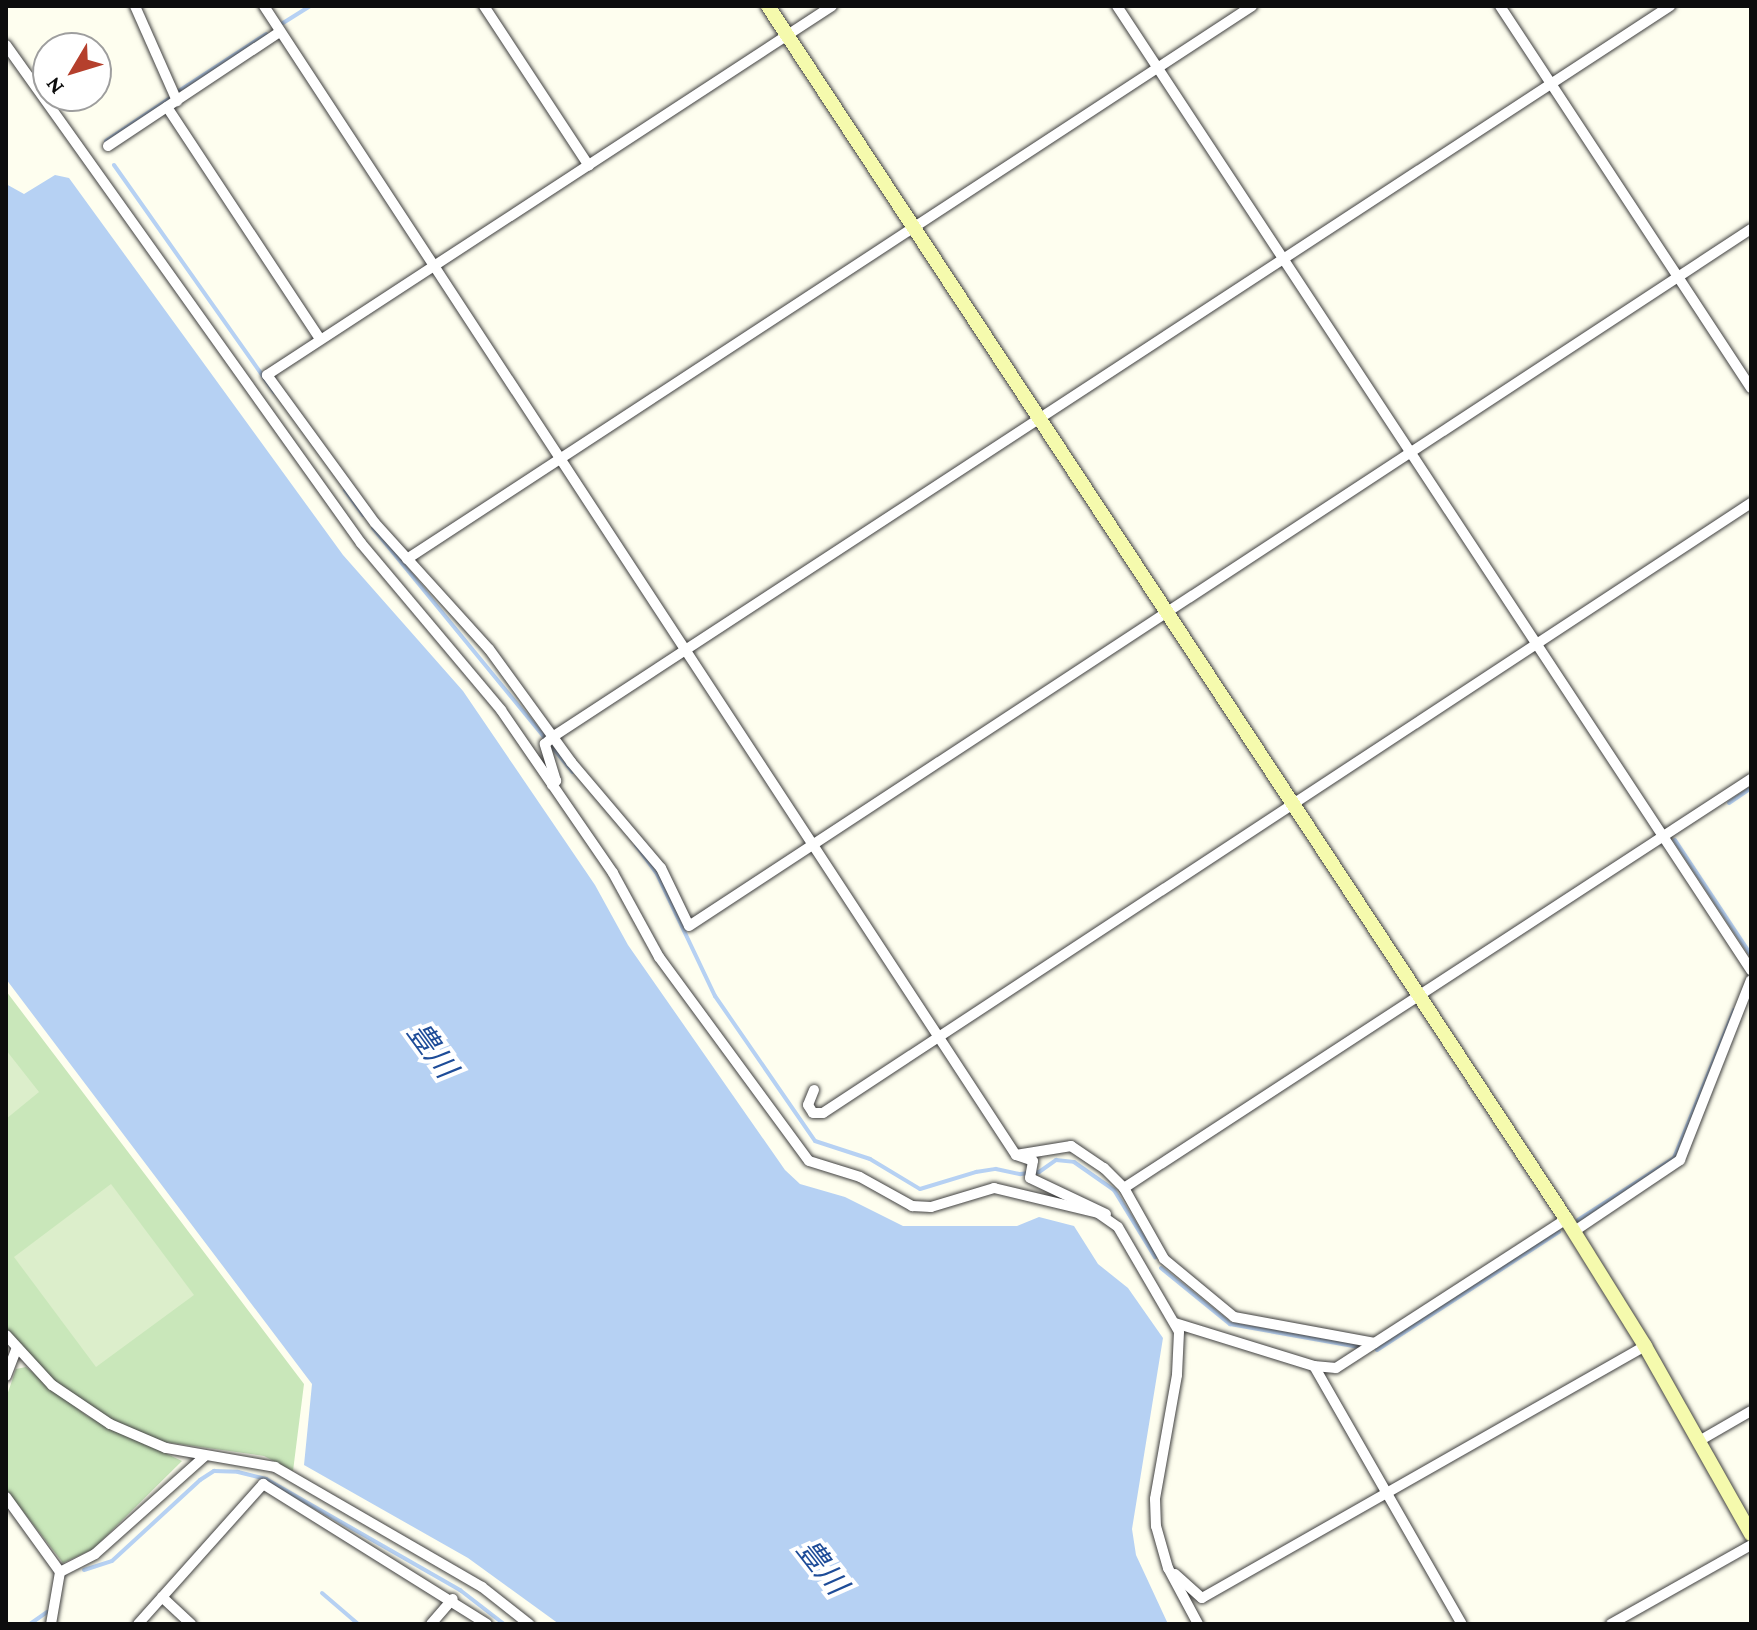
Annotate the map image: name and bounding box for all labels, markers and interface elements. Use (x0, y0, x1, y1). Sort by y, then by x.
north arrow (32, 32, 112, 112)
text: N (40, 72, 69, 99)
water label: 豊川 (400, 1015, 464, 1085)
water label: 豊川 (789, 1532, 855, 1602)

